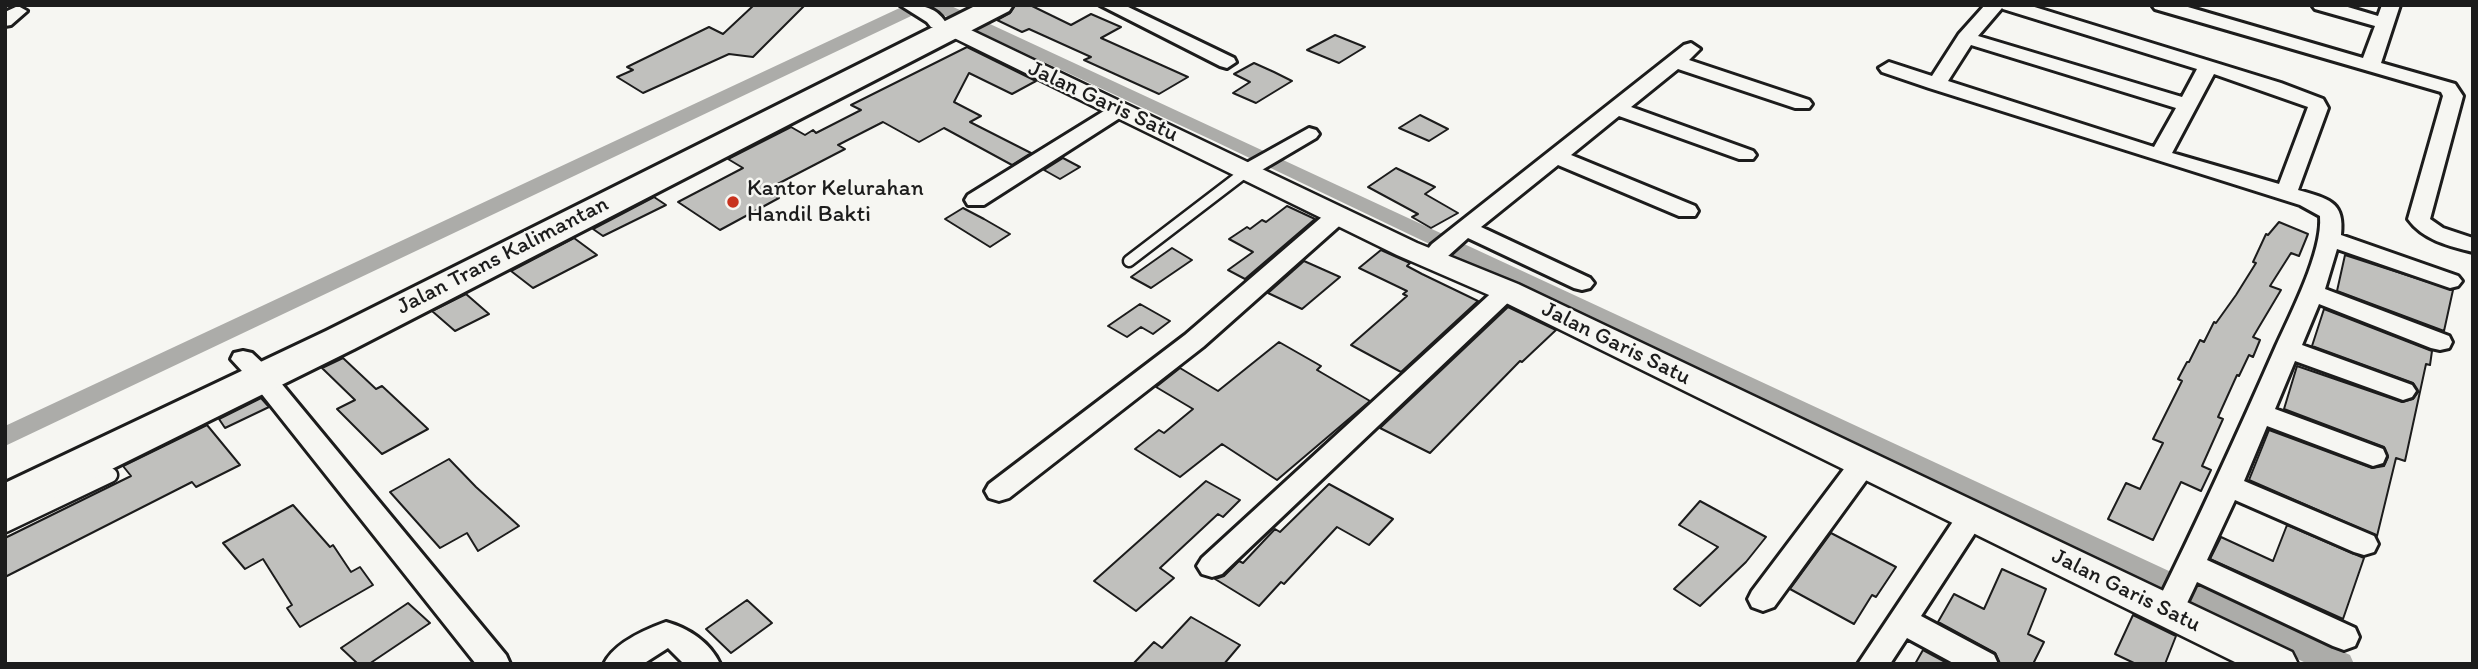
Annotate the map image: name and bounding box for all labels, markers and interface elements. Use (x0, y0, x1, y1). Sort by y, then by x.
street label: Jalan Garis Satu (1024, 55, 1182, 149)
place label: Kantor Kelurahan Handil Bakti (747, 175, 924, 229)
street label: Jalan Trans Kalimantan (393, 191, 613, 321)
marker: Kantor Kelurahan Handil Bakti (725, 194, 741, 210)
street label: Jalan Garis Satu (1537, 296, 1695, 392)
street label: Jalan Garis Satu (2047, 543, 2205, 639)

